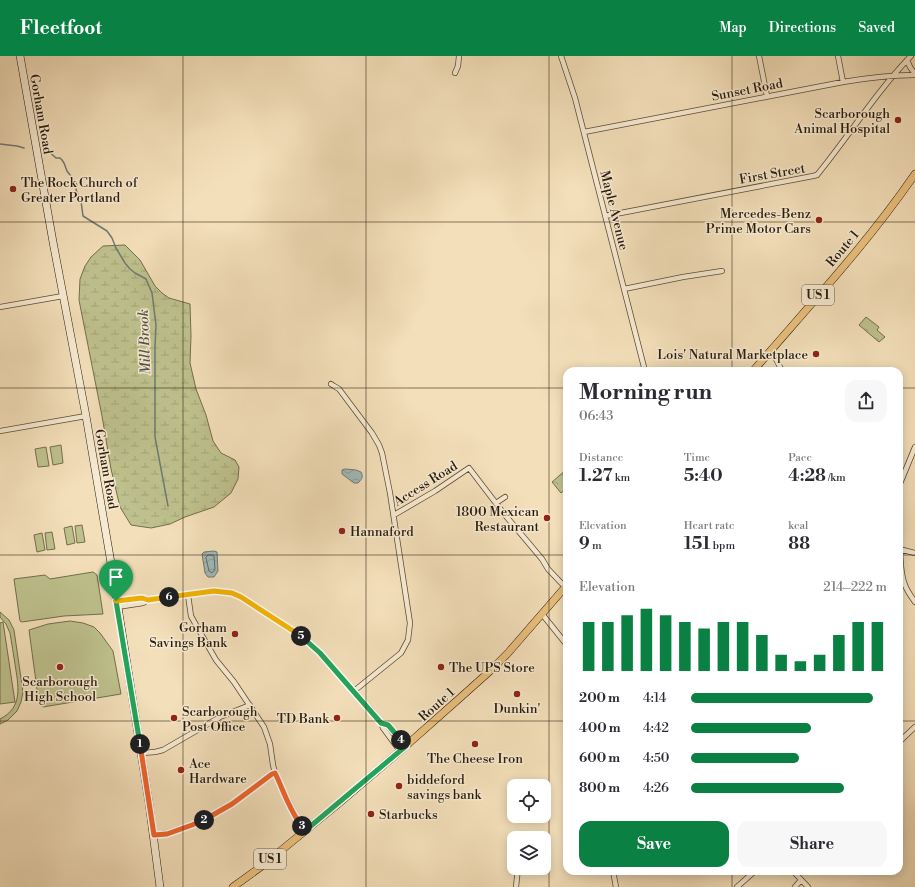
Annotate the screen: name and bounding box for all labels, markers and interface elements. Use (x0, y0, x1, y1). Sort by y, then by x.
text: Fleetfoot (20, 16, 102, 40)
text: Map (719, 19, 747, 37)
text: Directions (769, 19, 836, 37)
text: Saved (858, 19, 895, 37)
street label: Gorham Road (26, 73, 56, 156)
street label: Sunset Road (710, 75, 785, 105)
place label: Scarborough Animal Hospital (793, 106, 890, 137)
marker: Scarborough Animal Hospital (893, 115, 903, 125)
street label: First Street (738, 160, 807, 188)
street label: Maple Avenue (596, 169, 632, 252)
place label: The Rock Church of Greater Portland (21, 175, 139, 206)
marker: The Rock Church of Greater Portland (8, 184, 18, 194)
place label: Mercedes-Benz Prime Motor Cars (706, 206, 811, 237)
marker: Mercedes-Benz Prime Motor Cars (814, 215, 824, 225)
street label: Route 1 (823, 227, 863, 270)
road number: US 1 (802, 285, 834, 305)
water label: Mill Brook (135, 309, 155, 375)
place label: Lois' Natural Marketplace (657, 347, 808, 363)
marker: Lois' Natural Marketplace (811, 349, 821, 359)
text: Morning run (579, 379, 712, 406)
button: share (845, 380, 887, 422)
text: 06:43 (579, 408, 613, 424)
street label: Gorham Road (91, 428, 121, 511)
text: Distance (579, 451, 623, 465)
text: Time (684, 451, 710, 465)
text: Pace (788, 451, 812, 465)
street label: Access Road (390, 458, 461, 510)
text: 1.27 (579, 465, 612, 487)
text: 5:40 (684, 465, 723, 487)
text: 4:28 (788, 465, 826, 487)
text: km (612, 471, 630, 485)
text: /km (826, 471, 846, 485)
place label: 1800 Mexican Restaurant (456, 504, 539, 535)
marker: 1800 Mexican Restaurant (542, 513, 552, 523)
text: Elevation (579, 519, 627, 533)
text: Heart rate (684, 519, 734, 533)
text: kcal (788, 519, 808, 533)
place label: Hannaford (350, 524, 414, 540)
marker: Hannaford (337, 526, 347, 536)
text: 9 (579, 533, 590, 555)
text: 151 (684, 533, 711, 555)
text: 88 (788, 533, 810, 555)
text: m (590, 539, 602, 553)
text: bpm (711, 539, 735, 553)
pin (99, 560, 133, 601)
icon: arrive (105, 566, 127, 588)
text: Elevation (579, 579, 635, 595)
text: 214–222 m (823, 579, 887, 595)
pin: 6 (159, 587, 179, 607)
text: 6 (166, 590, 172, 604)
place label: Gorham Savings Bank (149, 620, 228, 651)
pin: 5 (291, 626, 311, 646)
marker: Gorham Savings Bank (230, 629, 240, 639)
text: 5 (298, 629, 304, 643)
place label: The UPS Store (449, 660, 535, 676)
marker: Scarborough High School (55, 662, 65, 672)
marker: The UPS Store (436, 662, 446, 672)
place label: Scarborough High School (22, 674, 98, 705)
street label: Route 1 (415, 684, 458, 725)
marker: Dunkin' (512, 689, 522, 699)
text: 200 m (579, 690, 620, 706)
text: 4:14 (643, 690, 667, 706)
place label: Dunkin' (494, 701, 541, 717)
place label: Scarborough Post Office (182, 704, 258, 735)
place label: TD Bank (277, 711, 330, 727)
marker: Scarborough Post Office (169, 713, 179, 723)
marker: TD Bank (332, 713, 342, 723)
text: 400 m (579, 720, 621, 736)
text: 4:42 (643, 720, 669, 736)
pin: 4 (391, 730, 411, 750)
text: 4 (397, 733, 405, 747)
pin: 1 (130, 734, 150, 754)
text: 1 (137, 737, 143, 751)
marker: The Cheese Iron (470, 739, 480, 749)
text: 600 m (579, 750, 620, 766)
text: 4:50 (643, 750, 669, 766)
place label: The Cheese Iron (427, 751, 523, 767)
place label: Ace Hardware (188, 756, 247, 787)
marker: Ace Hardware (176, 765, 186, 775)
place label: biddeford savings bank (407, 772, 483, 803)
map controls (507, 779, 551, 875)
button: locate (507, 779, 551, 823)
text: 800 m (579, 780, 620, 796)
text: 4:26 (643, 780, 669, 796)
marker: biddeford savings bank (394, 781, 404, 791)
place label: Starbucks (379, 807, 438, 823)
marker: Starbucks (366, 809, 376, 819)
pin: 2 (194, 810, 214, 830)
text: 2 (201, 813, 207, 827)
pin: 3 (292, 816, 312, 836)
text: 3 (299, 819, 305, 833)
button: Save (579, 821, 729, 867)
button: Share (737, 821, 887, 867)
button: layers (507, 831, 551, 875)
road number: US 1 (254, 849, 286, 869)

